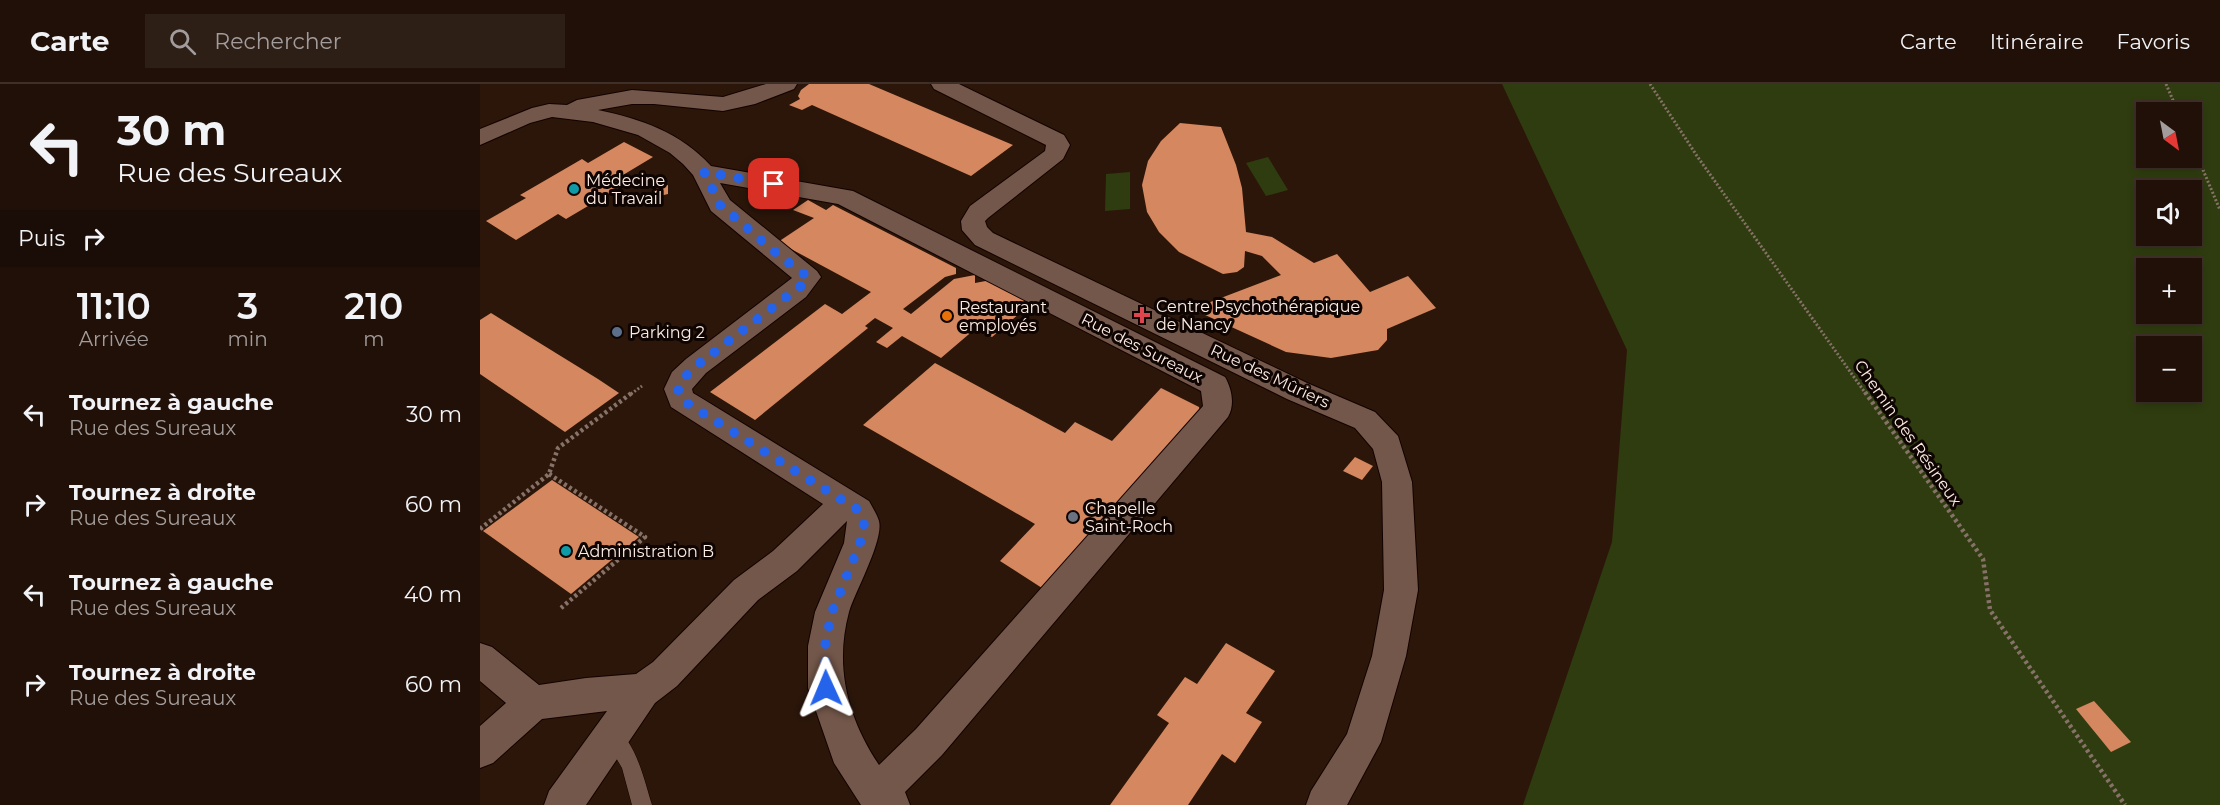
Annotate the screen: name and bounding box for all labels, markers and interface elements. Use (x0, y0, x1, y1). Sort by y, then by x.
search box (145, 14, 565, 68)
text: Carte (30, 24, 109, 58)
icon: search (166, 25, 199, 58)
text: Rechercher (214, 28, 342, 55)
text: Carte (1900, 29, 1957, 54)
text: Itinéraire (1990, 29, 2084, 54)
text: Favoris (2117, 29, 2190, 54)
north arrow (2136, 102, 2202, 168)
map controls (2136, 102, 2202, 402)
text: 30 m (117, 104, 226, 156)
icon: left (18, 108, 96, 186)
text: Rue des Sureaux (117, 156, 343, 189)
pin (748, 158, 799, 209)
icon: arrive (757, 167, 790, 200)
place label: Médecine du Travail (586, 171, 665, 208)
button: sound (2136, 180, 2202, 246)
marker: Médecine du Travail (567, 182, 581, 196)
icon: right (77, 222, 110, 255)
text: Puis (18, 225, 65, 252)
button: + (2136, 258, 2202, 324)
text: 11:10 (77, 284, 151, 328)
text: 3 (237, 284, 258, 328)
text: 210 (344, 284, 403, 328)
place label: Centre Psychothérapique de Nancy (1156, 297, 1360, 334)
place label: Restaurant employés (959, 298, 1047, 335)
marker: Centre Psychothérapique de Nancy (1133, 306, 1151, 324)
marker: Restaurant employés (940, 309, 954, 323)
street label: Rue des Sureaux (1078, 309, 1206, 387)
place label: Parking 2 (629, 323, 705, 342)
marker: Parking 2 (610, 325, 624, 339)
text: Arrivée (79, 327, 149, 351)
text: min (228, 327, 268, 351)
text: m (363, 327, 384, 351)
button: − (2136, 336, 2202, 402)
street label: Rue des Mûriers (1207, 340, 1333, 412)
street label: Chemin des Résineux (1850, 356, 1966, 510)
text: Tournez à gauche (69, 389, 274, 416)
icon: left (18, 398, 51, 431)
text: 30 m (406, 401, 462, 428)
text: Rue des Sureaux (69, 416, 236, 440)
text: Tournez à droite (69, 479, 256, 506)
icon: right (18, 488, 51, 521)
text: 60 m (405, 491, 462, 518)
place label: Chapelle Saint-Roch (1085, 499, 1173, 536)
text: Rue des Sureaux (69, 506, 236, 530)
marker: Chapelle Saint-Roch (1066, 510, 1080, 524)
place label: Administration B (578, 542, 714, 561)
marker: Administration B (559, 544, 573, 558)
text: Tournez à gauche (69, 569, 274, 596)
icon: left (18, 578, 51, 611)
text: 40 m (404, 581, 462, 608)
text: Rue des Sureaux (69, 596, 236, 620)
position arrow (794, 656, 858, 720)
text: Tournez à droite (69, 659, 256, 686)
icon: right (18, 668, 51, 701)
text: 60 m (405, 671, 462, 698)
text: Rue des Sureaux (69, 686, 236, 710)

